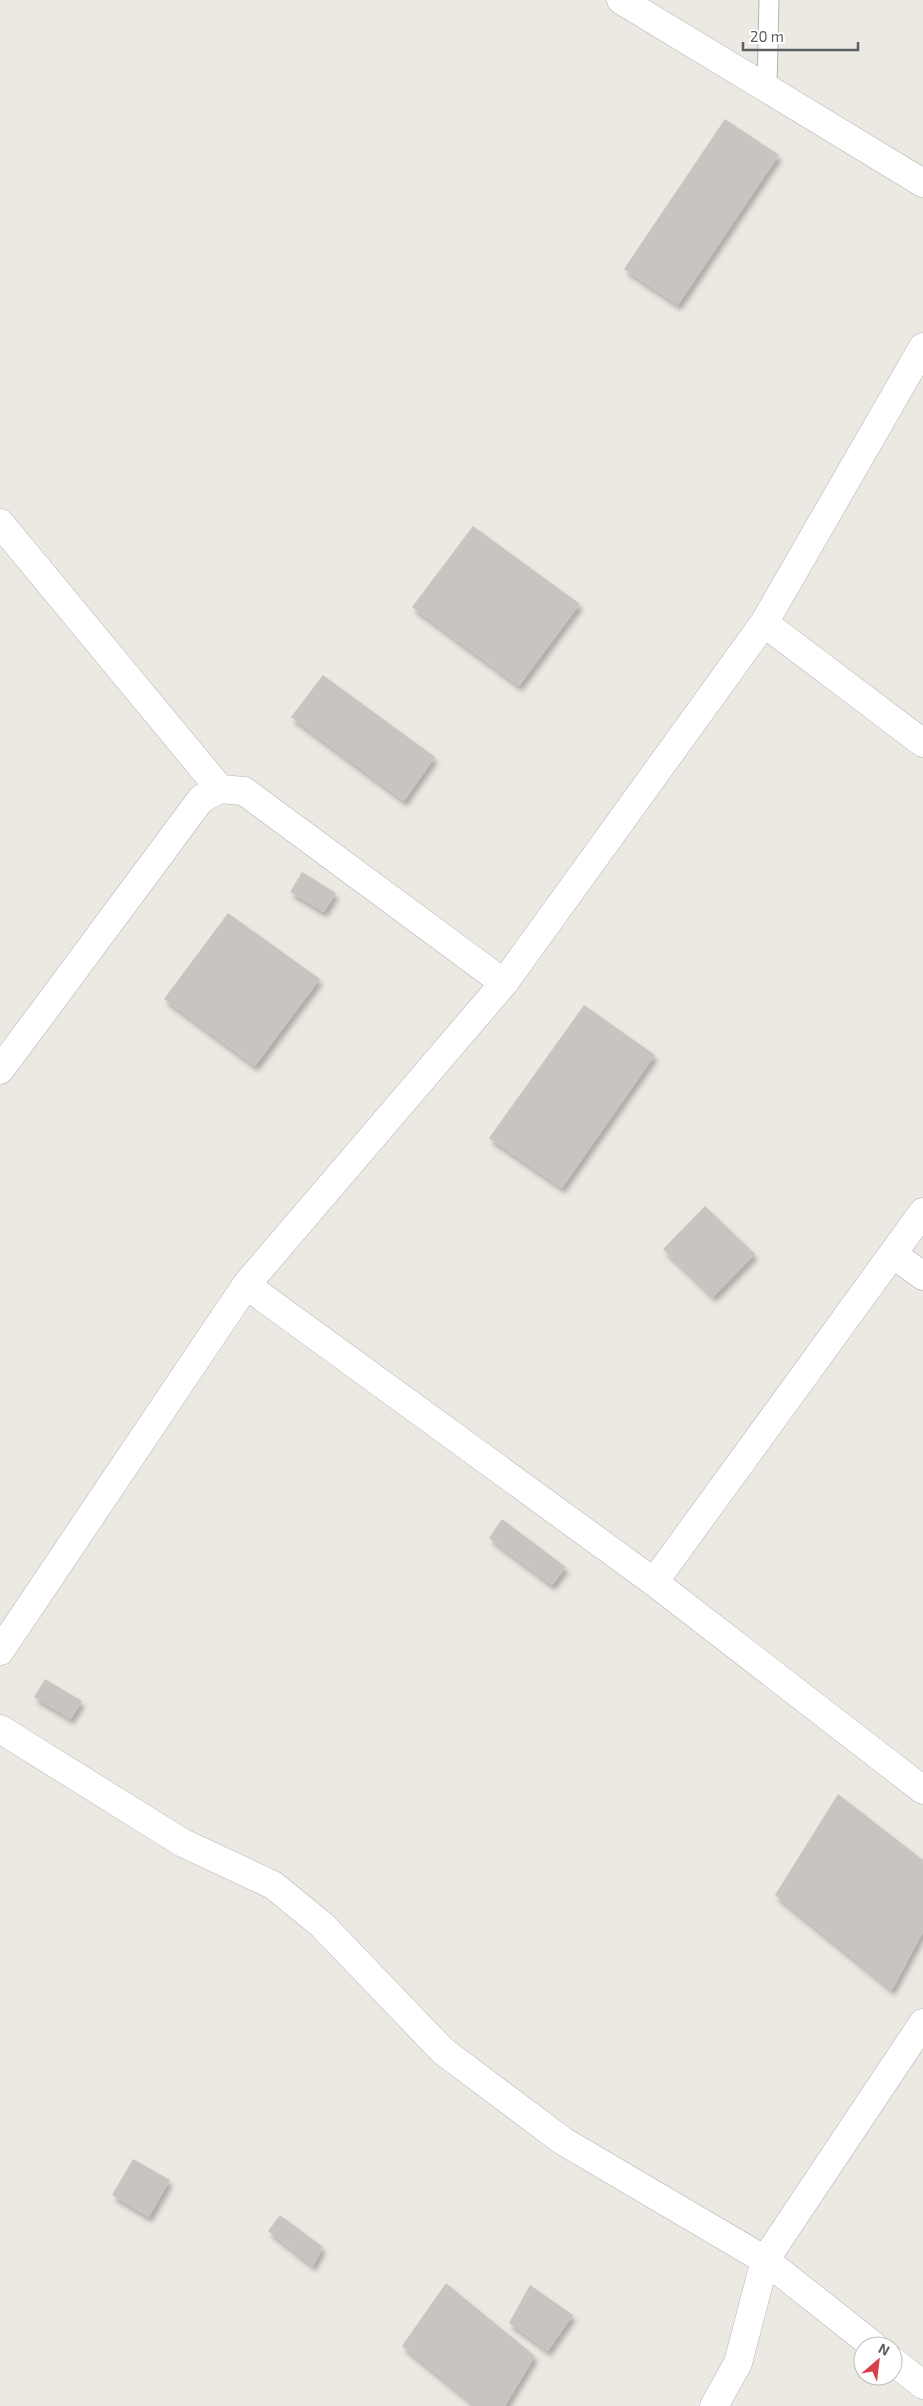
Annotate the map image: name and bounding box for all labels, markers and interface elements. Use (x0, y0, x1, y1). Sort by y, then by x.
scale bar (743, 20, 858, 52)
text: 20 m (750, 27, 784, 45)
north arrow (853, 2336, 903, 2386)
text: N (876, 2339, 893, 2359)

